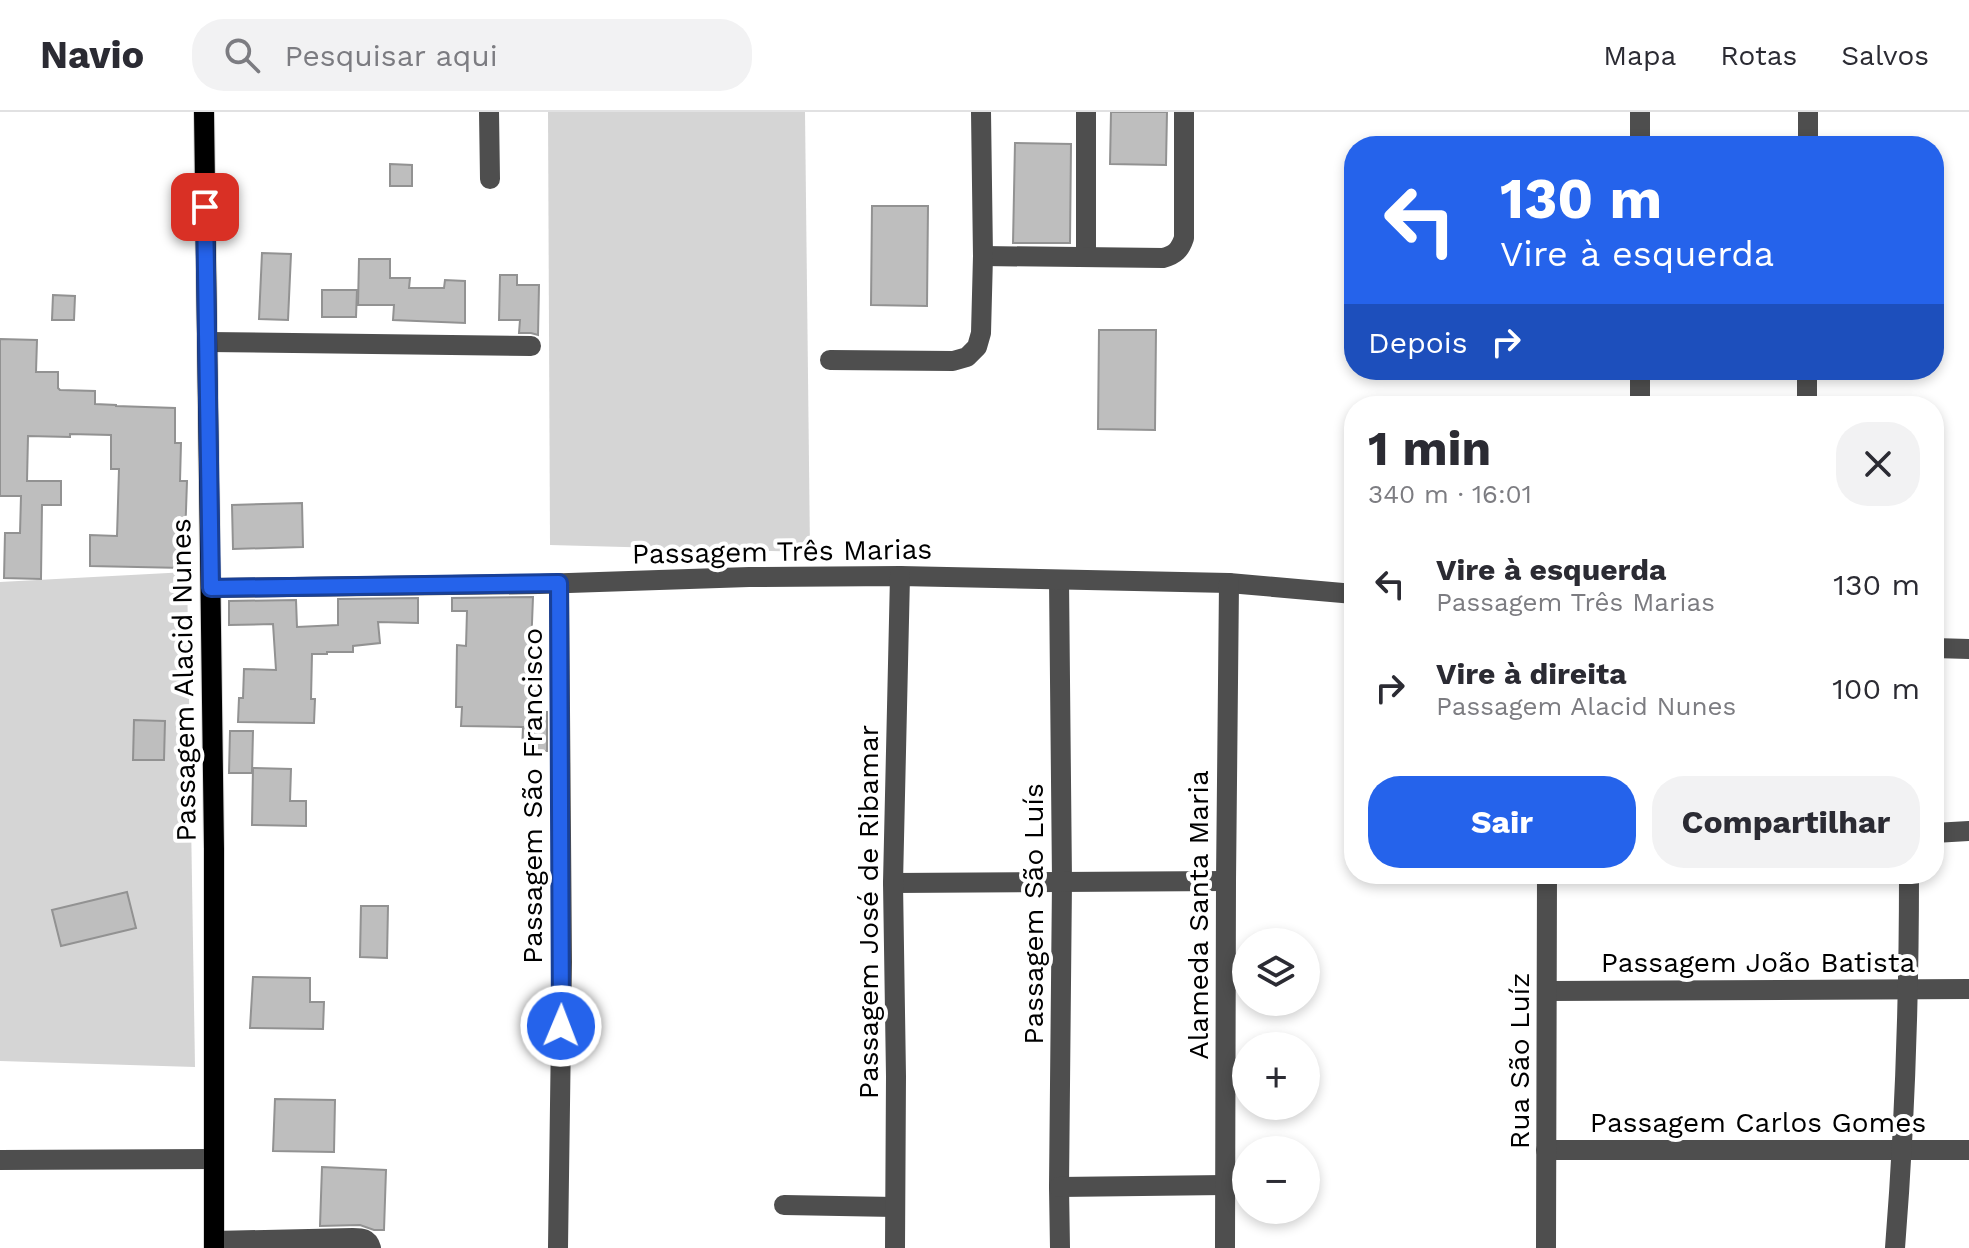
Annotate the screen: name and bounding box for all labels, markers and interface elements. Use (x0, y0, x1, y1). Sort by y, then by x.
search box (192, 19, 752, 91)
text: Navio (40, 33, 144, 77)
icon: search (220, 33, 264, 77)
text: Pesquisar aqui (284, 38, 498, 73)
text: Mapa (1603, 39, 1676, 72)
text: Rotas (1720, 39, 1797, 72)
text: Salvos (1841, 39, 1929, 72)
text: 130 m (1500, 166, 1662, 232)
icon: left (1368, 168, 1472, 272)
pin (171, 173, 239, 241)
icon: arrive (183, 185, 227, 229)
text: Vire à esquerda (1500, 233, 1774, 275)
icon: right (1484, 320, 1528, 364)
text: Depois (1368, 325, 1468, 360)
text: 1 min (1368, 420, 1491, 477)
button: close (1836, 422, 1920, 506)
text: 340 m · 16:01 (1368, 479, 1532, 509)
street label: Passagem Alacid Nunes (164, 518, 203, 842)
street label: Passagem Três Marias (632, 532, 932, 571)
text: Vire à esquerda (1436, 552, 1666, 587)
icon: left (1368, 562, 1412, 606)
text: 130 m (1833, 567, 1920, 602)
text: Passagem Três Marias (1436, 587, 1715, 617)
street label: Passagem São Francisco (516, 628, 549, 964)
text: Vire à direita (1436, 656, 1627, 691)
icon: right (1368, 666, 1412, 710)
text: 100 m (1832, 671, 1920, 706)
text: Passagem Alacid Nunes (1436, 691, 1736, 721)
street label: Passagem José de Ribamar (852, 725, 885, 1099)
street label: Alameda Santa Maria (1182, 770, 1215, 1060)
button: Sair (1368, 776, 1636, 868)
button: Compartilhar (1652, 776, 1920, 868)
street label: Passagem São Luís (1017, 783, 1050, 1045)
map controls (1232, 928, 1320, 1224)
button: layers (1232, 928, 1320, 1016)
street label: Passagem João Batista (1601, 946, 1915, 979)
street label: Rua São Luíz (1503, 973, 1536, 1149)
position arrow (519, 984, 603, 1068)
button: + (1232, 1032, 1320, 1120)
street label: Passagem Carlos Gomes (1590, 1106, 1926, 1139)
button: − (1232, 1136, 1320, 1224)

